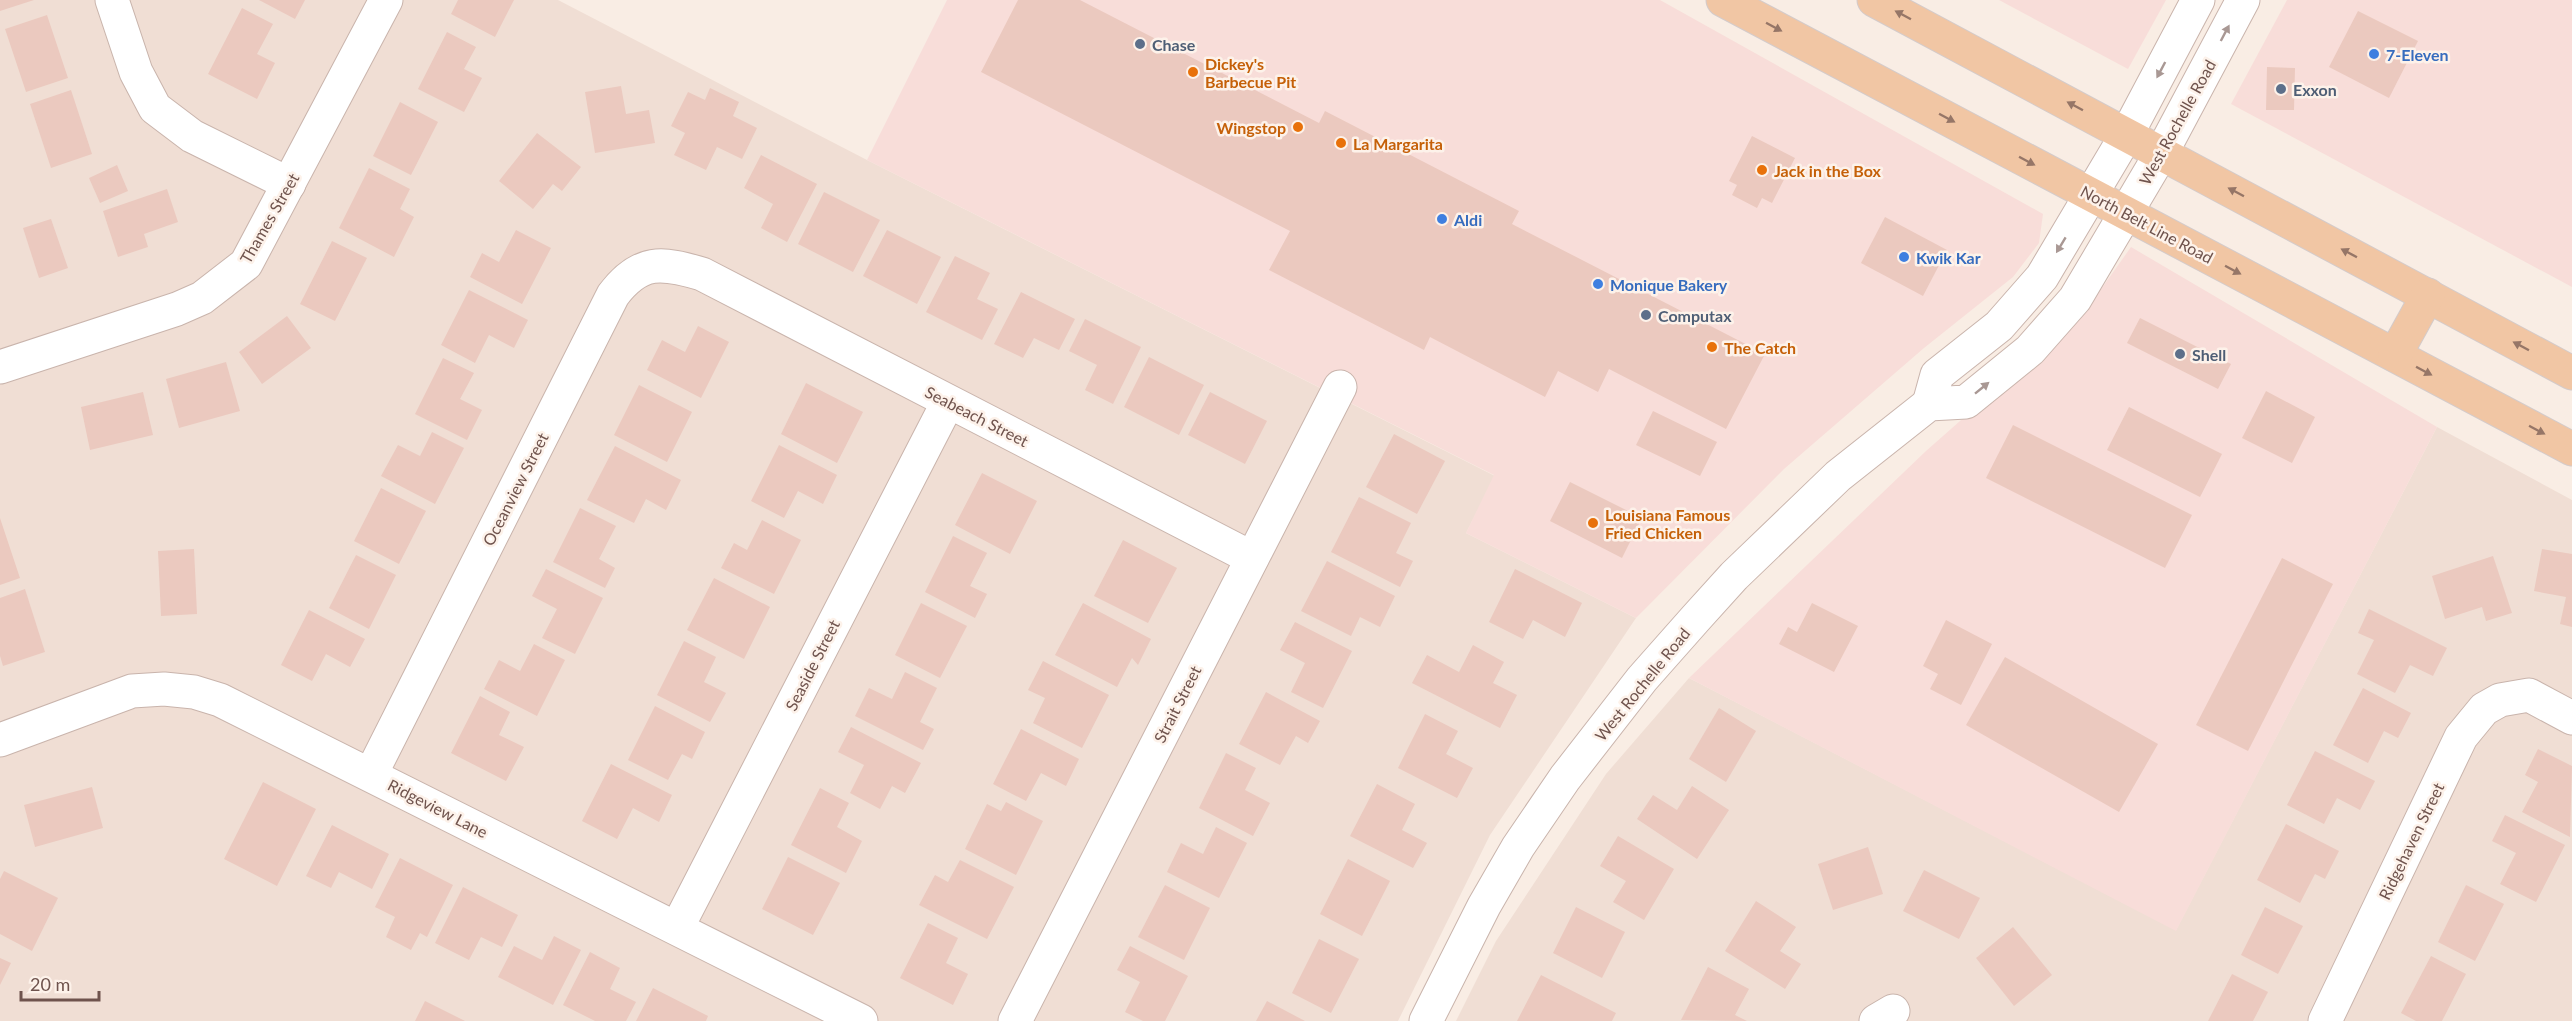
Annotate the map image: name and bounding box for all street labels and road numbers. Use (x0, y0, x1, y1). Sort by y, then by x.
street label: West Rochelle Road (2135, 56, 2219, 188)
street label: Thames Street (236, 169, 303, 266)
street label: North Belt Line Road (2078, 181, 2216, 267)
street label: Seabeach Street (922, 382, 1032, 450)
street label: Oceanview Street (478, 429, 552, 549)
street label: Seaside Street (781, 616, 843, 714)
street label: West Rochelle Road (1591, 624, 1693, 744)
street label: Strait Street (1150, 662, 1205, 746)
street label: Ridgeview Lane (385, 775, 491, 841)
street label: Ridgehaven Street (2374, 779, 2448, 903)

